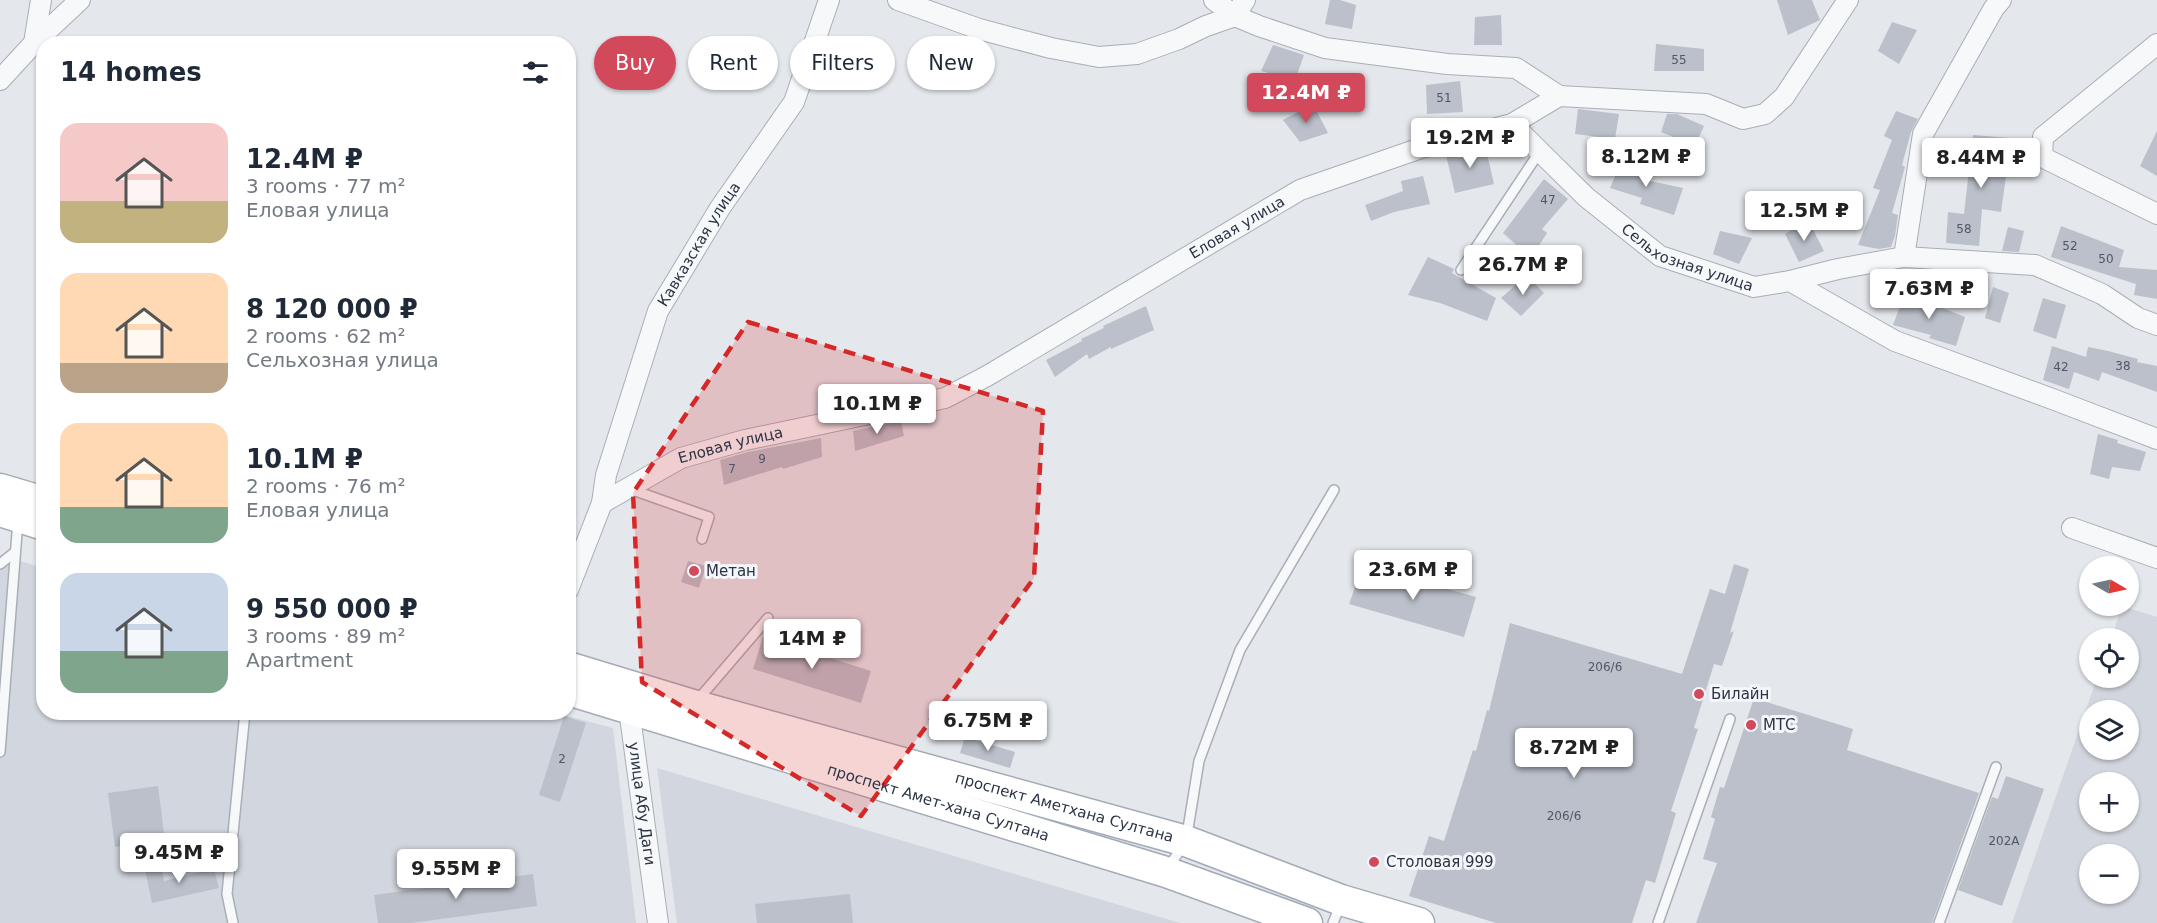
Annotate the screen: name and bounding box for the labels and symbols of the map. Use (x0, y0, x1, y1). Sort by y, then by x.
house number: 55 (1671, 53, 1687, 67)
pin: 12.4M ₽ (1251, 73, 1361, 124)
house number: 51 (1436, 91, 1452, 105)
pin: 19.2M ₽ (1415, 118, 1525, 169)
pin: 8.12M ₽ (1591, 137, 1701, 188)
pin: 8.44M ₽ (1926, 138, 2036, 189)
street label: Кавказская улица (654, 179, 744, 310)
pin: 12.5M ₽ (1749, 191, 1859, 242)
street label: Еловая улица (1186, 192, 1288, 263)
house number: 47 (1540, 193, 1556, 207)
street label: Сельхозная улица (1618, 220, 1756, 295)
house number: 58 (1956, 222, 1972, 236)
house number: 52 (2062, 239, 2078, 253)
pin: 26.7M ₽ (1468, 245, 1578, 296)
house number: 50 (2098, 252, 2114, 266)
pin: 7.63M ₽ (1874, 269, 1984, 320)
house number: 38 (2115, 359, 2131, 373)
house number: 42 (2053, 360, 2069, 374)
pin: 10.1M ₽ (822, 384, 932, 435)
street label: Еловая улица (676, 423, 785, 467)
house number: 9 (758, 452, 766, 466)
house number: 7 (728, 462, 736, 476)
pin: 23.6M ₽ (1358, 550, 1468, 601)
north arrow (2079, 556, 2139, 616)
place label: Метан (706, 562, 756, 580)
marker: Метан (687, 564, 701, 578)
pin: 14M ₽ (770, 619, 854, 670)
house number: 206/6 (1588, 660, 1622, 674)
place label: Билайн (1711, 685, 1769, 703)
marker: Билайн (1692, 687, 1706, 701)
pin: 6.75M ₽ (933, 701, 1043, 752)
place label: МТС (1763, 716, 1796, 734)
marker: МТС (1744, 718, 1758, 732)
pin: 8.72M ₽ (1519, 728, 1629, 779)
street label: улица Абу Даги (625, 741, 659, 866)
house number: 2 (558, 752, 566, 766)
street label: проспект Амет-хана Султана (825, 760, 1051, 845)
street label: проспект Аметхана Султана (953, 769, 1176, 846)
house number: 206/6 (1547, 809, 1581, 823)
pin: 9.45M ₽ (124, 833, 234, 884)
house number: 202А (1988, 834, 2020, 848)
pin: 9.55M ₽ (401, 849, 511, 900)
place label: Столовая 999 (1386, 853, 1494, 871)
marker: Столовая 999 (1367, 855, 1381, 869)

